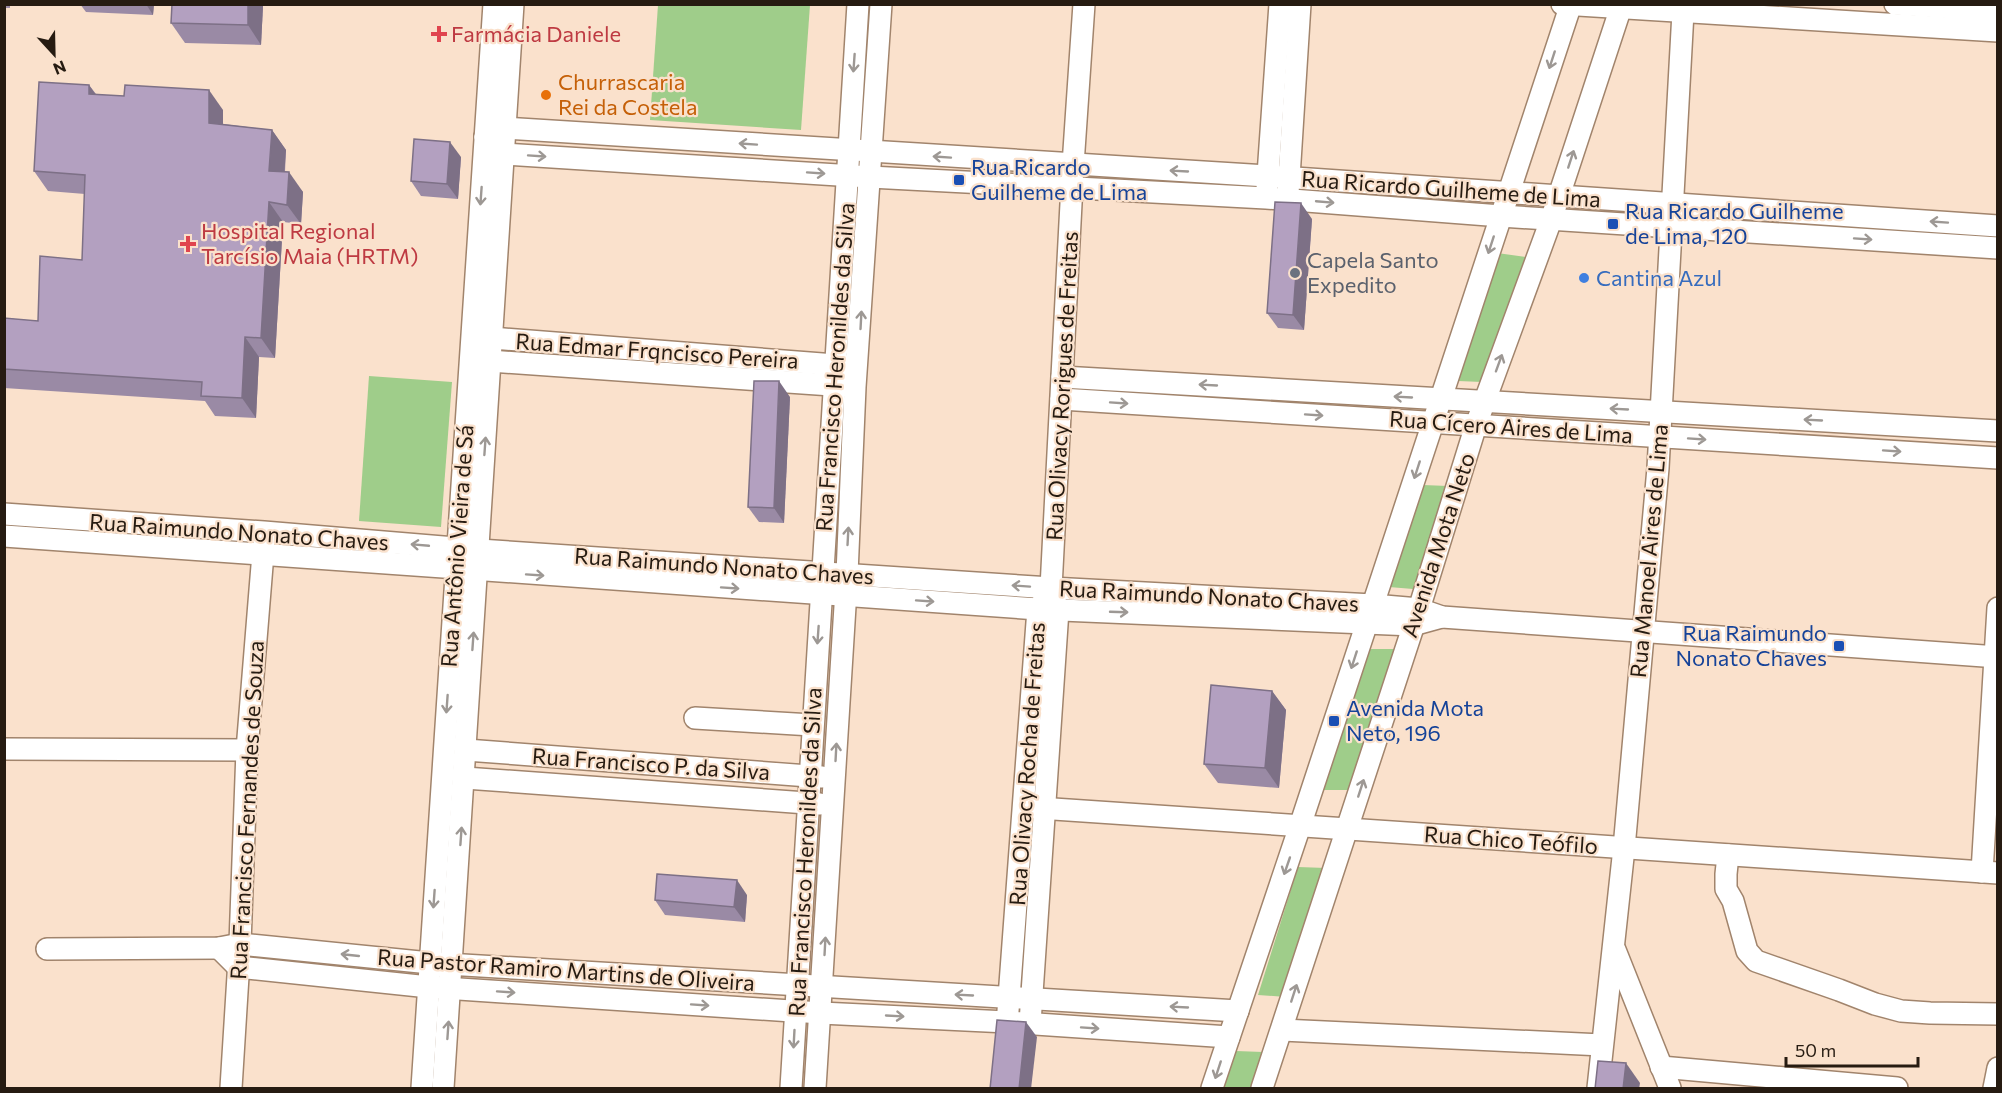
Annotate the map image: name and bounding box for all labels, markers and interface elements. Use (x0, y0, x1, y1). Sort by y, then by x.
place label: Farmácia Daniele (451, 20, 621, 47)
north arrow (24, 24, 84, 84)
marker: Farmácia Daniele (432, 27, 446, 41)
one-way arrow (1546, 50, 1557, 69)
one-way arrow (849, 52, 860, 72)
text: N (51, 57, 69, 79)
place label: Churrascaria Rei da Costela (558, 68, 697, 120)
marker: Churrascaria Rei da Costela (539, 88, 553, 102)
one-way arrow (738, 138, 758, 149)
one-way arrow (1566, 150, 1577, 169)
one-way arrow (527, 151, 547, 162)
one-way arrow (933, 151, 953, 162)
place label: Rua Ricardo Guilheme de Lima (971, 153, 1147, 205)
one-way arrow (1169, 165, 1189, 176)
street label: Rua Ricardo Guilheme de Lima (1300, 165, 1602, 212)
one-way arrow (805, 168, 825, 179)
marker: Rua Ricardo Guilheme de Lima (952, 173, 966, 187)
one-way arrow (476, 185, 487, 205)
one-way arrow (1315, 197, 1334, 208)
place label: Rua Ricardo Guilheme de Lima, 120 (1625, 197, 1844, 249)
street label: Rua Francisco Heronildes da Silva (810, 202, 859, 532)
one-way arrow (1930, 216, 1950, 227)
place label: Hospital Regional Tarcísio Maia (HRTM) (201, 217, 419, 269)
marker: Rua Ricardo Guilheme de Lima, 120 (1606, 217, 1620, 231)
street label: Rua Olivacy Rorigues de Freitas (1040, 231, 1083, 541)
one-way arrow (1852, 234, 1872, 245)
marker: Hospital Regional Tarcísio Maia (HRTM) (179, 235, 197, 253)
one-way arrow (1485, 235, 1496, 254)
place label: Capela Santo Expedito (1307, 246, 1439, 298)
place label: Cantina Azul (1596, 264, 1722, 291)
marker: Capela Santo Expedito (1288, 266, 1302, 280)
marker: Cantina Azul (1577, 271, 1591, 285)
one-way arrow (855, 311, 866, 331)
street label: Rua Edmar Frqncisco Pereira (515, 327, 800, 374)
one-way arrow (1495, 354, 1506, 373)
one-way arrow (1199, 380, 1219, 391)
one-way arrow (1394, 391, 1413, 402)
one-way arrow (1109, 397, 1129, 408)
one-way arrow (1609, 404, 1629, 415)
street label: Rua Cícero Aires de Lima (1388, 405, 1634, 448)
one-way arrow (1303, 410, 1323, 421)
one-way arrow (1804, 415, 1824, 426)
street label: Rua Manoel Aires de Lima (1624, 423, 1673, 679)
street label: Rua Antônio Vieira de Sá (435, 424, 478, 668)
one-way arrow (1687, 433, 1707, 444)
one-way arrow (479, 437, 490, 457)
one-way arrow (1881, 446, 1901, 457)
street label: Avenida Mota Neto (1395, 449, 1480, 640)
one-way arrow (1411, 460, 1422, 479)
street label: Rua Raimundo Nonato Chaves (88, 508, 390, 555)
one-way arrow (843, 527, 854, 546)
one-way arrow (411, 539, 431, 550)
street label: Rua Raimundo Nonato Chaves (573, 542, 875, 589)
one-way arrow (525, 569, 545, 580)
street label: Rua Raimundo Nonato Chaves (1058, 574, 1360, 617)
one-way arrow (1012, 580, 1032, 591)
one-way arrow (720, 583, 739, 594)
one-way arrow (914, 596, 934, 607)
one-way arrow (1109, 607, 1129, 618)
place label: Rua Raimundo Nonato Chaves (1675, 619, 1827, 671)
street label: Rua Olivacy Rocha de Freitas (1003, 621, 1050, 907)
one-way arrow (812, 624, 823, 644)
one-way arrow (468, 632, 479, 651)
marker: Rua Raimundo Nonato Chaves (1832, 639, 1846, 653)
street label: Rua Francisco Fernandes de Souza (224, 640, 269, 980)
one-way arrow (1348, 650, 1359, 669)
street label: Rua Francisco Heronildes da Silva (782, 687, 827, 1017)
one-way arrow (441, 694, 452, 714)
place label: Avenida Mota Neto, 196 (1346, 694, 1484, 746)
marker: Avenida Mota Neto, 196 (1327, 714, 1341, 728)
street label: Rua Francisco P. da Silva (531, 742, 771, 785)
one-way arrow (831, 742, 842, 762)
one-way arrow (1356, 779, 1367, 798)
street label: Rua Chico Teófilo (1423, 820, 1599, 859)
one-way arrow (456, 826, 467, 846)
one-way arrow (1280, 856, 1291, 875)
one-way arrow (429, 889, 440, 909)
one-way arrow (820, 937, 831, 957)
street label: Rua Pastor Ramiro Martins de Oliveira (376, 943, 756, 996)
one-way arrow (341, 949, 360, 960)
one-way arrow (1289, 984, 1300, 1003)
one-way arrow (495, 987, 515, 998)
one-way arrow (954, 989, 974, 1000)
one-way arrow (690, 999, 710, 1010)
one-way arrow (1170, 1002, 1190, 1013)
one-way arrow (884, 1011, 904, 1022)
one-way arrow (442, 1021, 453, 1041)
one-way arrow (1079, 1022, 1099, 1033)
one-way arrow (788, 1028, 799, 1048)
scale bar (1786, 1030, 1918, 1068)
text: 50 m (1795, 1039, 1836, 1061)
one-way arrow (1211, 1060, 1222, 1079)

